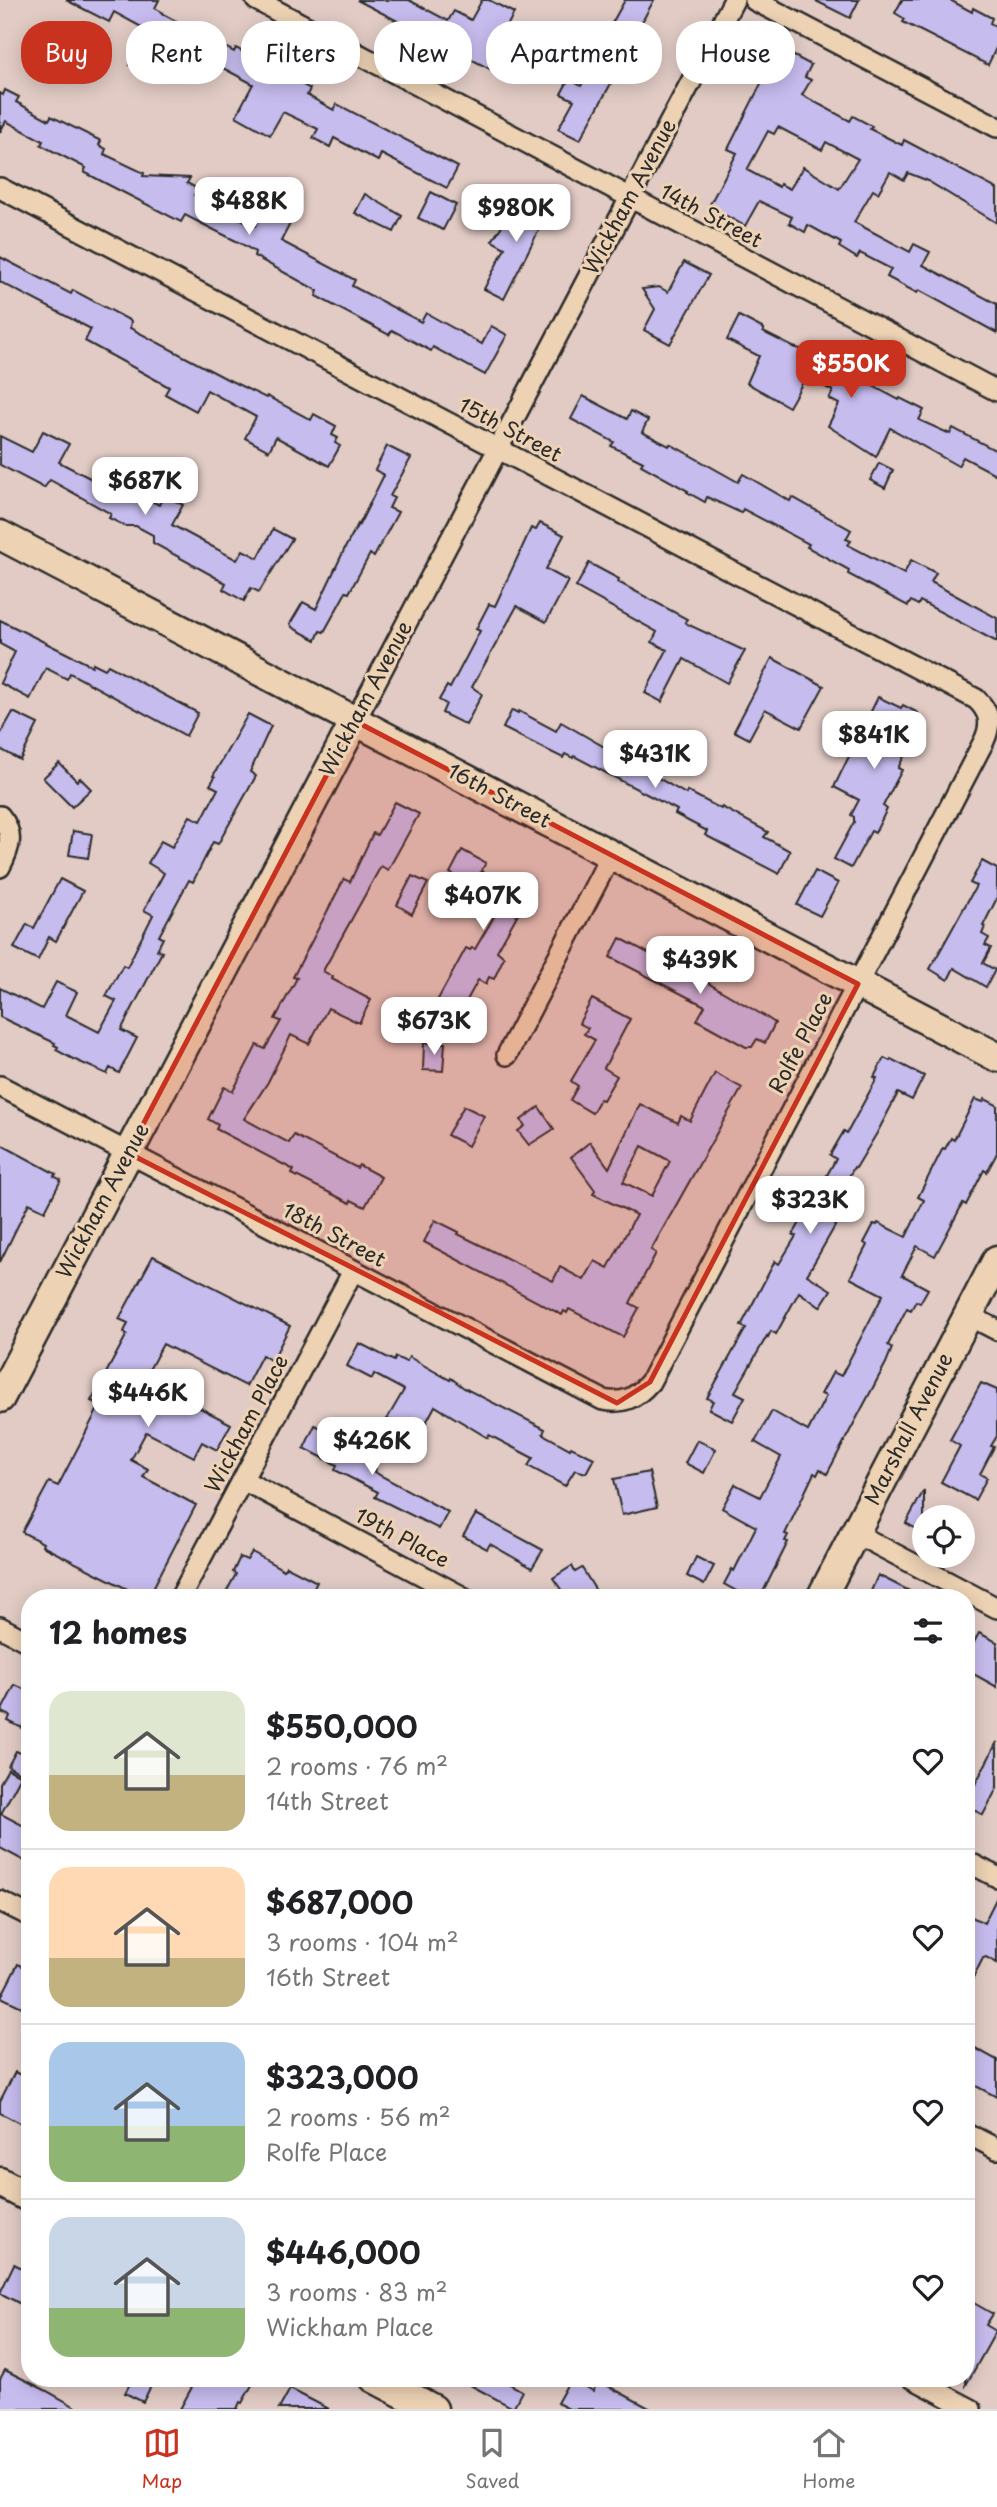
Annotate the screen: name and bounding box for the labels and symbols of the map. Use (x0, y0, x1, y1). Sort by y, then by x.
street label: Wickham Avenue (574, 112, 683, 280)
street label: 14th Street (655, 174, 769, 255)
pin: $488K (200, 177, 298, 237)
pin: $980K (467, 184, 565, 244)
pin: $550K (802, 340, 900, 400)
street label: 15th Street (453, 388, 568, 469)
pin: $687K (96, 458, 194, 517)
street label: Wickham Avenue (310, 614, 419, 782)
pin: $841K (825, 712, 923, 771)
pin: $431K (606, 730, 704, 790)
street label: 16th Street (442, 753, 558, 835)
pin: $407K (434, 872, 532, 932)
pin: $439K (651, 936, 749, 996)
street label: Rolfe Place (759, 986, 839, 1098)
pin: $673K (385, 998, 483, 1057)
street label: Wickham Avenue (47, 1116, 156, 1284)
pin: $323K (761, 1176, 859, 1236)
street label: 18th Street (278, 1193, 392, 1274)
street label: Marshall Avenue (855, 1346, 959, 1510)
street label: Wickham Place (195, 1348, 295, 1498)
pin: $446K (99, 1370, 197, 1429)
pin: $426K (323, 1418, 421, 1477)
street label: 19th Place (350, 1498, 456, 1575)

